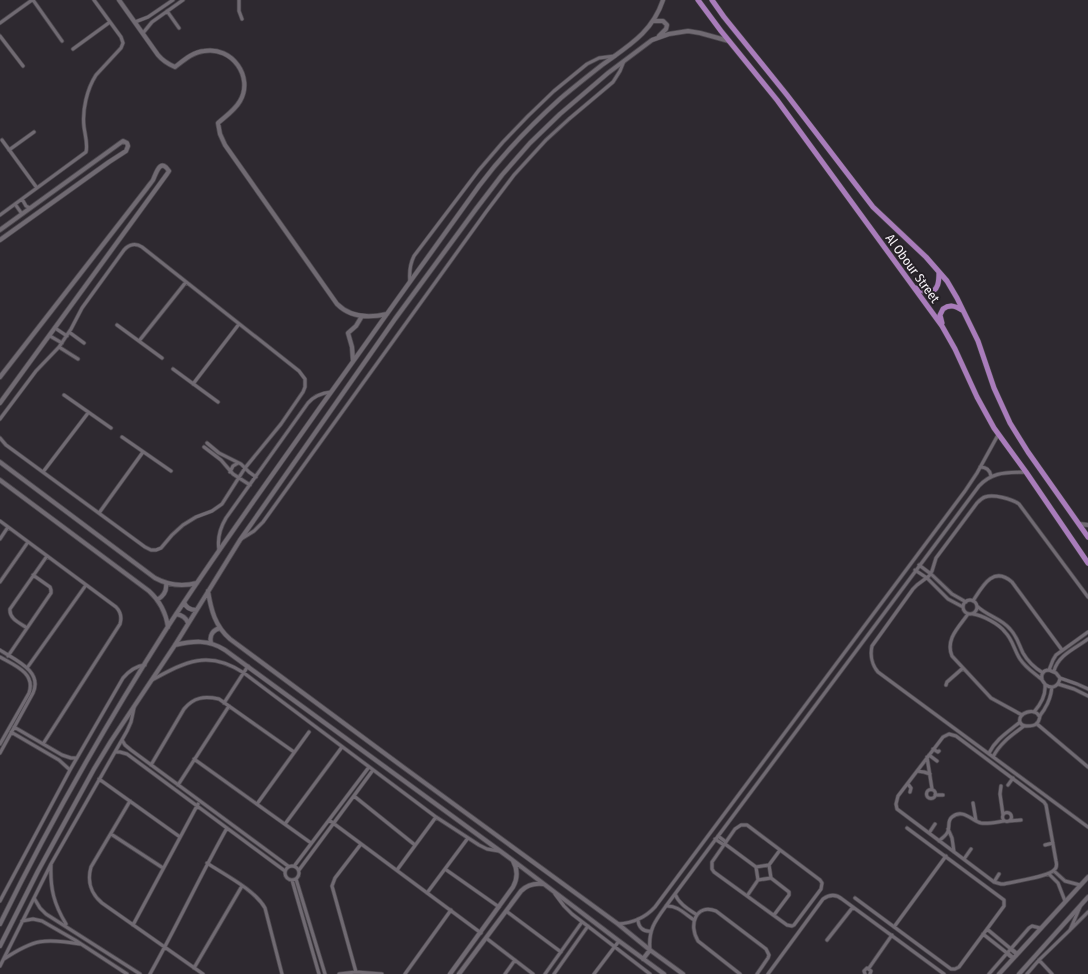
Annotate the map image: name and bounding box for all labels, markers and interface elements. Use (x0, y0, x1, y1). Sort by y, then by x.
street label: Al Obour Street (883, 231, 943, 306)

